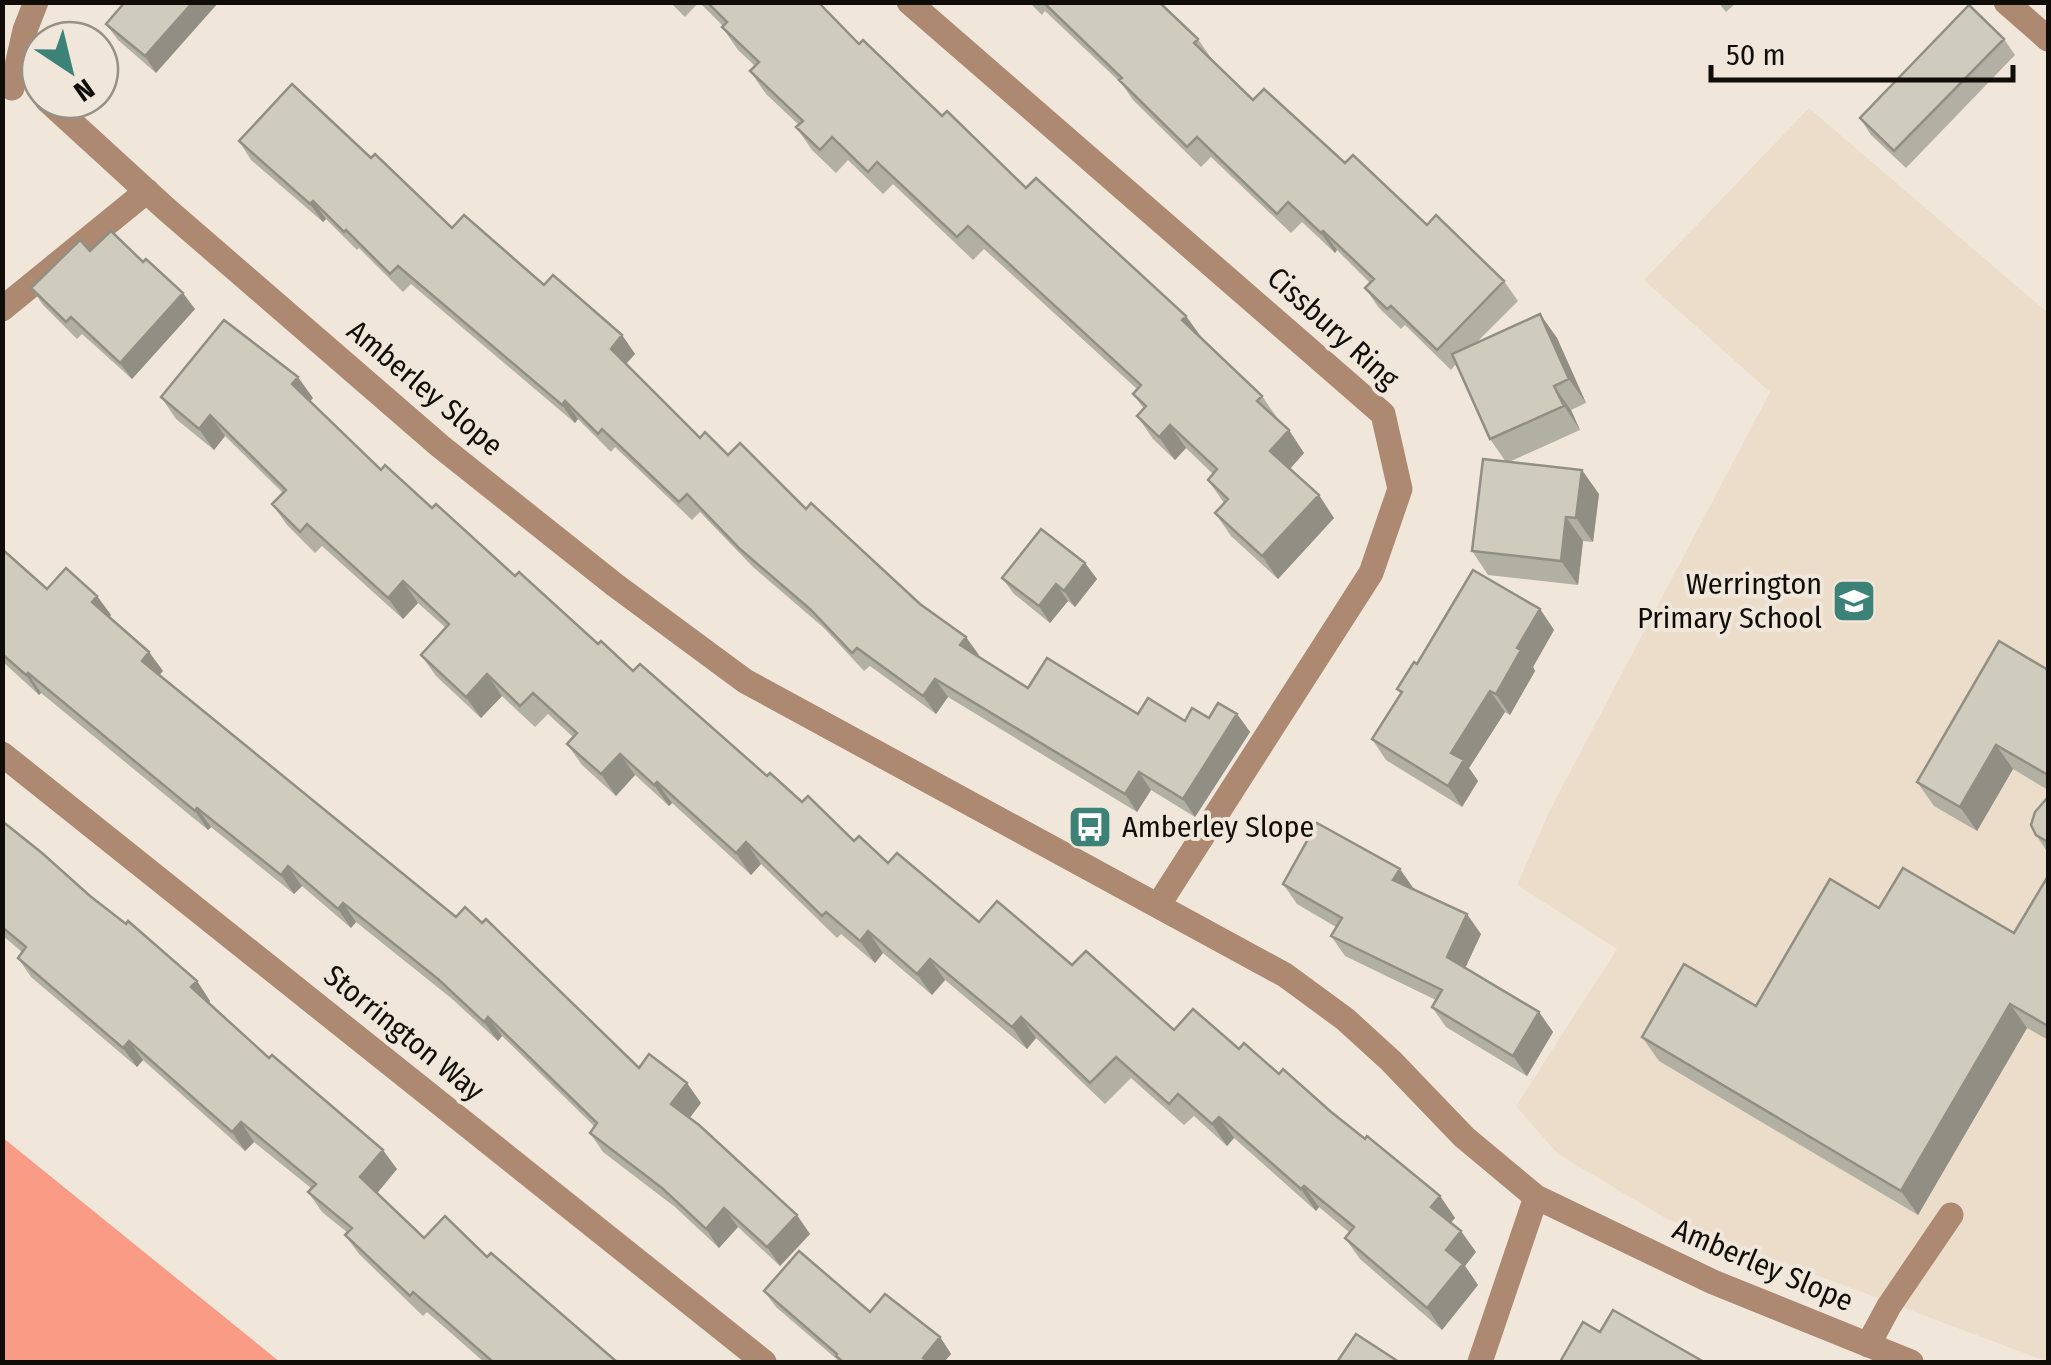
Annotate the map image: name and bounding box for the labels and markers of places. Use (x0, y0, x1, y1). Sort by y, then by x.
place label: Werrington Primary School (1637, 566, 1822, 636)
school or university icon: Werrington Primary School (1831, 578, 1877, 624)
bus stop icon: Amberley Slope (1067, 804, 1113, 850)
place label: Amberley Slope (1122, 809, 1314, 845)

